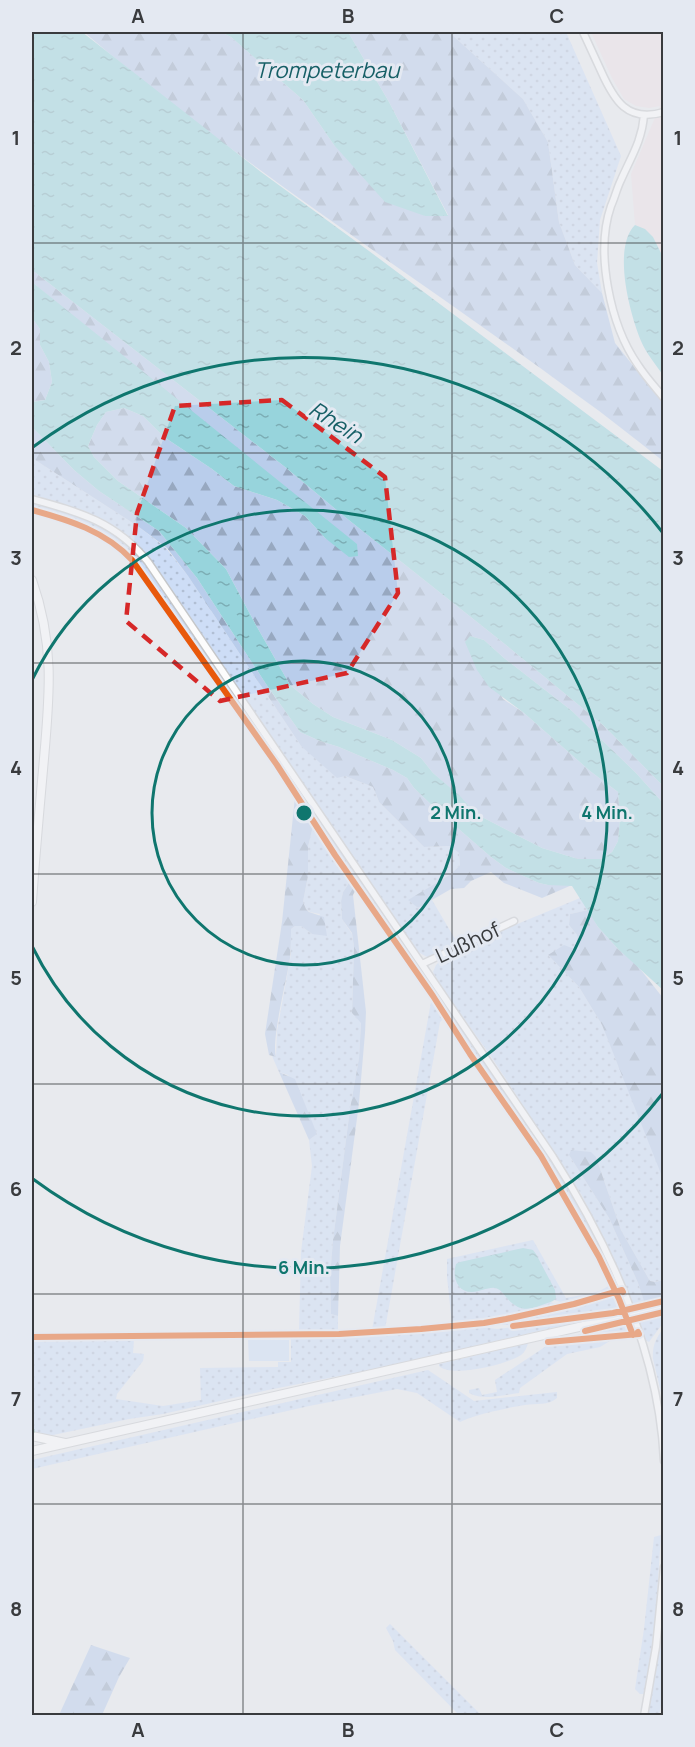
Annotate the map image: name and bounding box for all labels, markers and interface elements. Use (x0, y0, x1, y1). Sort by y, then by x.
text: A (131, 2, 145, 29)
text: B (342, 2, 355, 29)
text: C (550, 2, 564, 29)
water label: Trompeterbau (255, 55, 401, 85)
text: 1 (12, 124, 20, 151)
text: 1 (674, 124, 682, 151)
text: 2 (10, 334, 22, 361)
text: 2 (672, 334, 684, 361)
water label: Rhein (303, 394, 369, 451)
text: 3 (10, 544, 22, 571)
text: 3 (672, 544, 684, 571)
text: 4 (10, 754, 22, 781)
text: 4 (672, 754, 684, 781)
text: 2 Min. (430, 800, 482, 824)
text: 4 Min. (581, 800, 633, 824)
centre of rings (294, 803, 314, 823)
street label: Lußhof (431, 915, 505, 969)
text: 5 (10, 964, 22, 991)
text: 5 (672, 964, 684, 991)
text: 6 (10, 1175, 22, 1202)
text: 6 (672, 1175, 684, 1202)
text: 6 Min. (278, 1255, 330, 1279)
text: 7 (11, 1385, 21, 1412)
text: 7 (673, 1385, 683, 1412)
text: 8 (10, 1595, 22, 1622)
text: 8 (672, 1595, 684, 1622)
text: A (131, 1716, 145, 1743)
text: B (342, 1716, 355, 1743)
text: C (550, 1716, 564, 1743)

